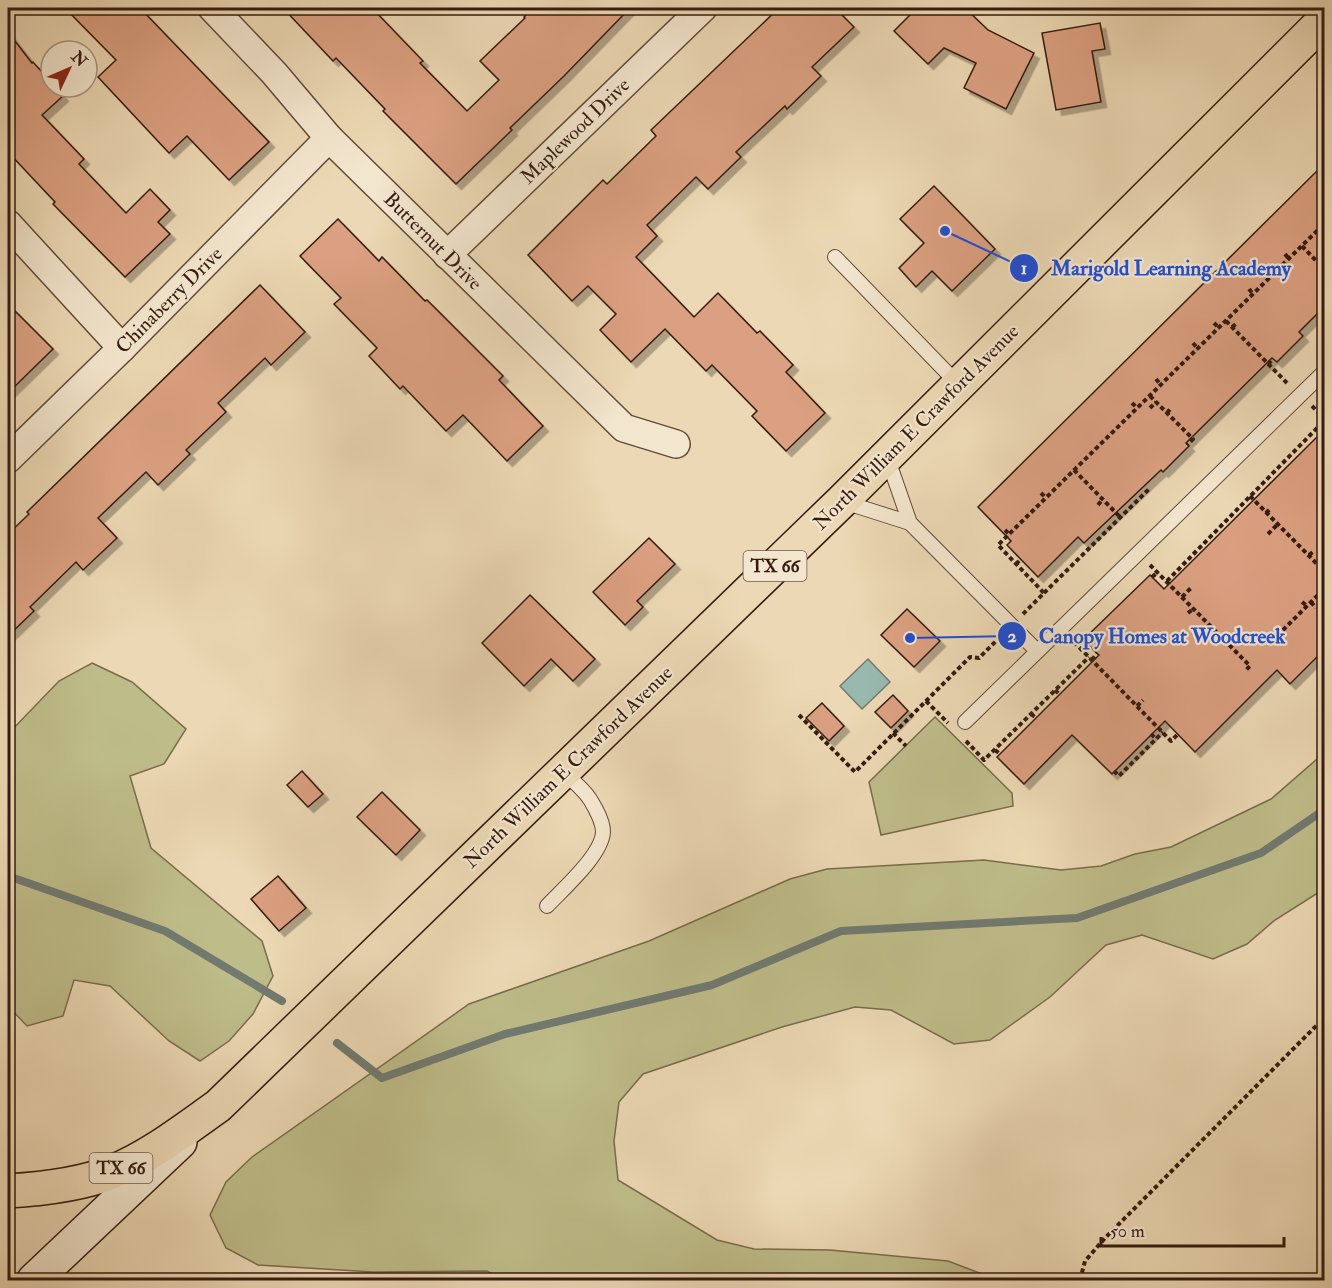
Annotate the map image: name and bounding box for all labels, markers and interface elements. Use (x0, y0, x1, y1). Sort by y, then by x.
north arrow (39, 39, 99, 99)
text: N (66, 46, 92, 72)
street label: Maplewood Drive (515, 73, 636, 190)
street label: Butternut Drive (379, 187, 487, 295)
street label: Chinaberry Drive (110, 241, 228, 359)
callout: Marigold Learning Academy (1009, 248, 1303, 287)
text: Marigold Learning Academy (1050, 255, 1292, 282)
text: 1 (1021, 257, 1027, 280)
street label: North William E Crawford Avenue (808, 319, 1024, 535)
road number: TX 66 (744, 551, 806, 581)
callout: Canopy Homes at Woodcreek (997, 616, 1297, 655)
text: Canopy Homes at Woodcreek (1039, 623, 1286, 650)
text: 2 (1007, 625, 1017, 648)
street label: North William E Crawford Avenue (458, 660, 678, 874)
road number: TX 66 (90, 1153, 152, 1183)
scale bar (1101, 1210, 1284, 1248)
text: 50 m (1110, 1220, 1145, 1243)

